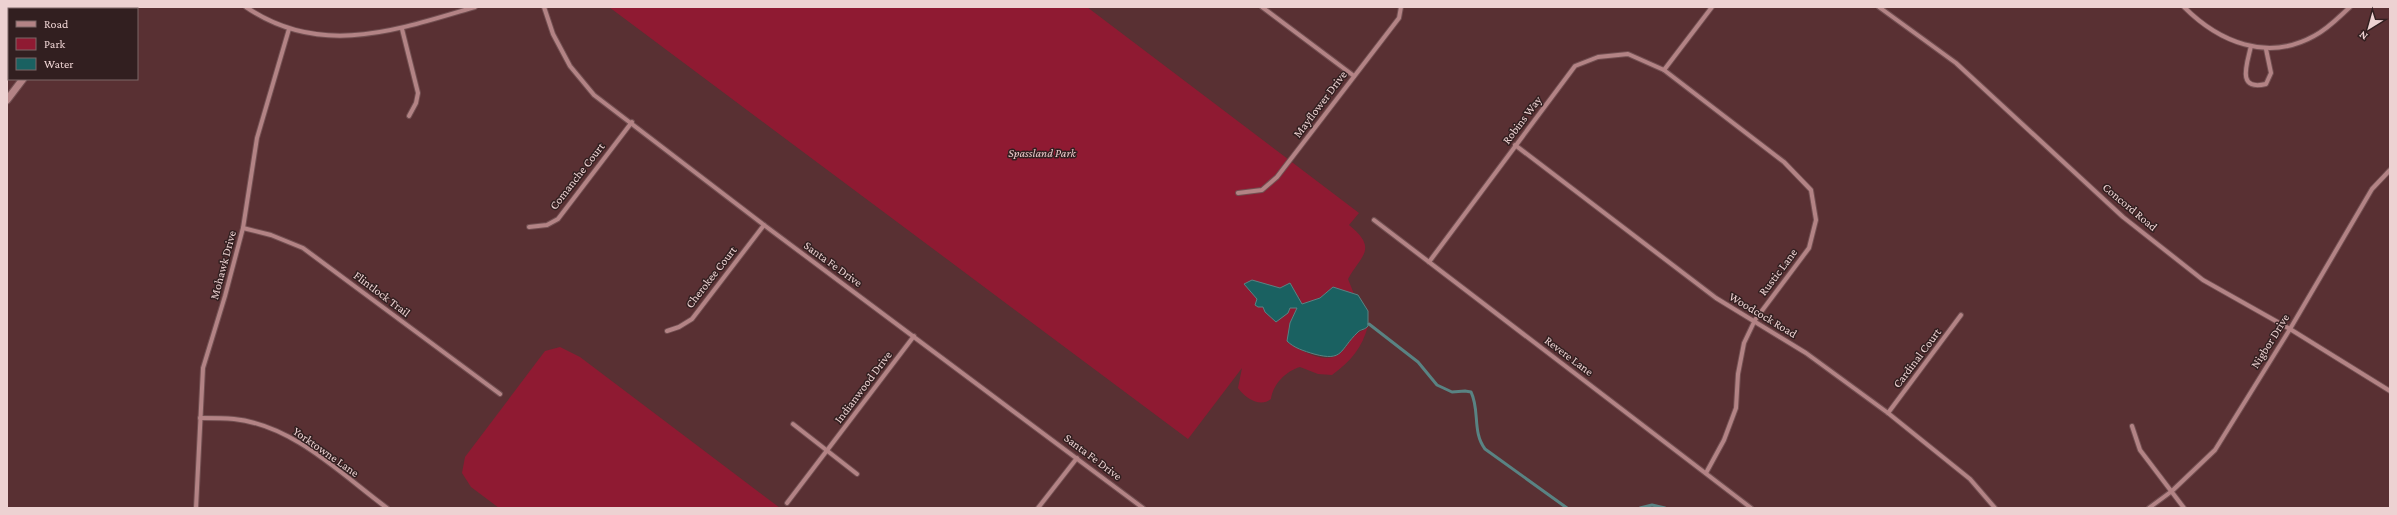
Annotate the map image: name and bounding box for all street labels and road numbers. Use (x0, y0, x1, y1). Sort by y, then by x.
street label: Mayflower Drive (1290, 68, 1350, 140)
street label: Robins Way (1499, 93, 1545, 147)
street label: Comanche Court (547, 139, 608, 212)
street label: Concord Road (2100, 180, 2161, 234)
street label: Mohawk Drive (207, 229, 239, 301)
street label: Santa Fe Drive (801, 238, 865, 290)
street label: Cherokee Court (682, 242, 740, 311)
street label: Rustic Lane (1756, 246, 1800, 298)
street label: Flintlock Trail (351, 268, 413, 320)
street label: Woodcock Road (1726, 289, 1800, 341)
street label: Nigbor Drive (2248, 311, 2292, 371)
street label: Cardinal Court (1890, 325, 1945, 391)
street label: Revere Lane (1542, 333, 1596, 379)
street label: Indianwood Drive (831, 348, 895, 426)
street label: Yorktowne Lane (290, 424, 362, 480)
street label: Santa Fe Drive (1061, 431, 1125, 483)

